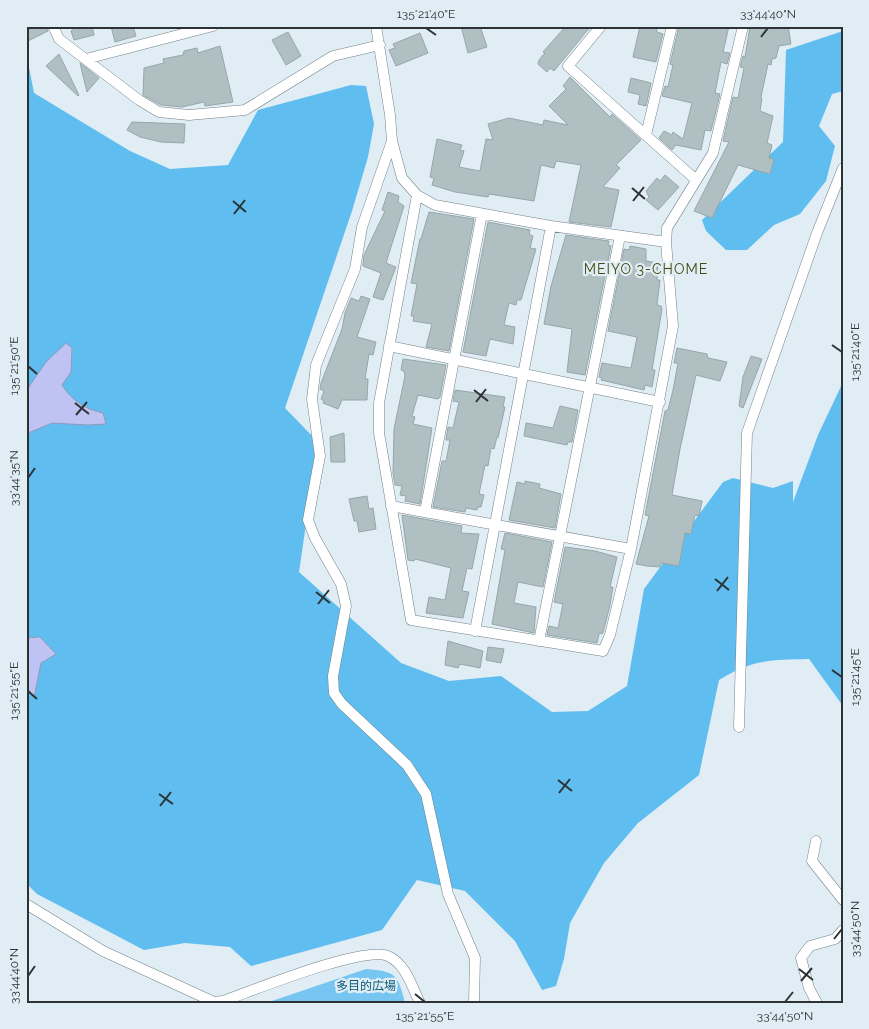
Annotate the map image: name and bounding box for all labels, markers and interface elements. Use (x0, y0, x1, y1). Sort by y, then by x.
text: 135°21'40"E (397, 7, 455, 21)
text: 33°44'40"N (740, 7, 796, 21)
district label: MEIYO 3-CHOME (584, 261, 708, 277)
text: 135°21'40"E (848, 323, 862, 381)
text: 135°21'50"E (7, 336, 21, 396)
text: 33°44'35"N (7, 450, 21, 506)
text: 135°21'45"E (848, 648, 862, 706)
text: 135°21'55"E (7, 662, 21, 720)
text: 33°44'50"N (848, 901, 862, 957)
text: 33°44'40"N (7, 948, 21, 1004)
park label: 多目的広場 (336, 979, 396, 993)
text: 135°21'55"E (396, 1009, 454, 1023)
text: 33°44'50"N (757, 1009, 813, 1023)

